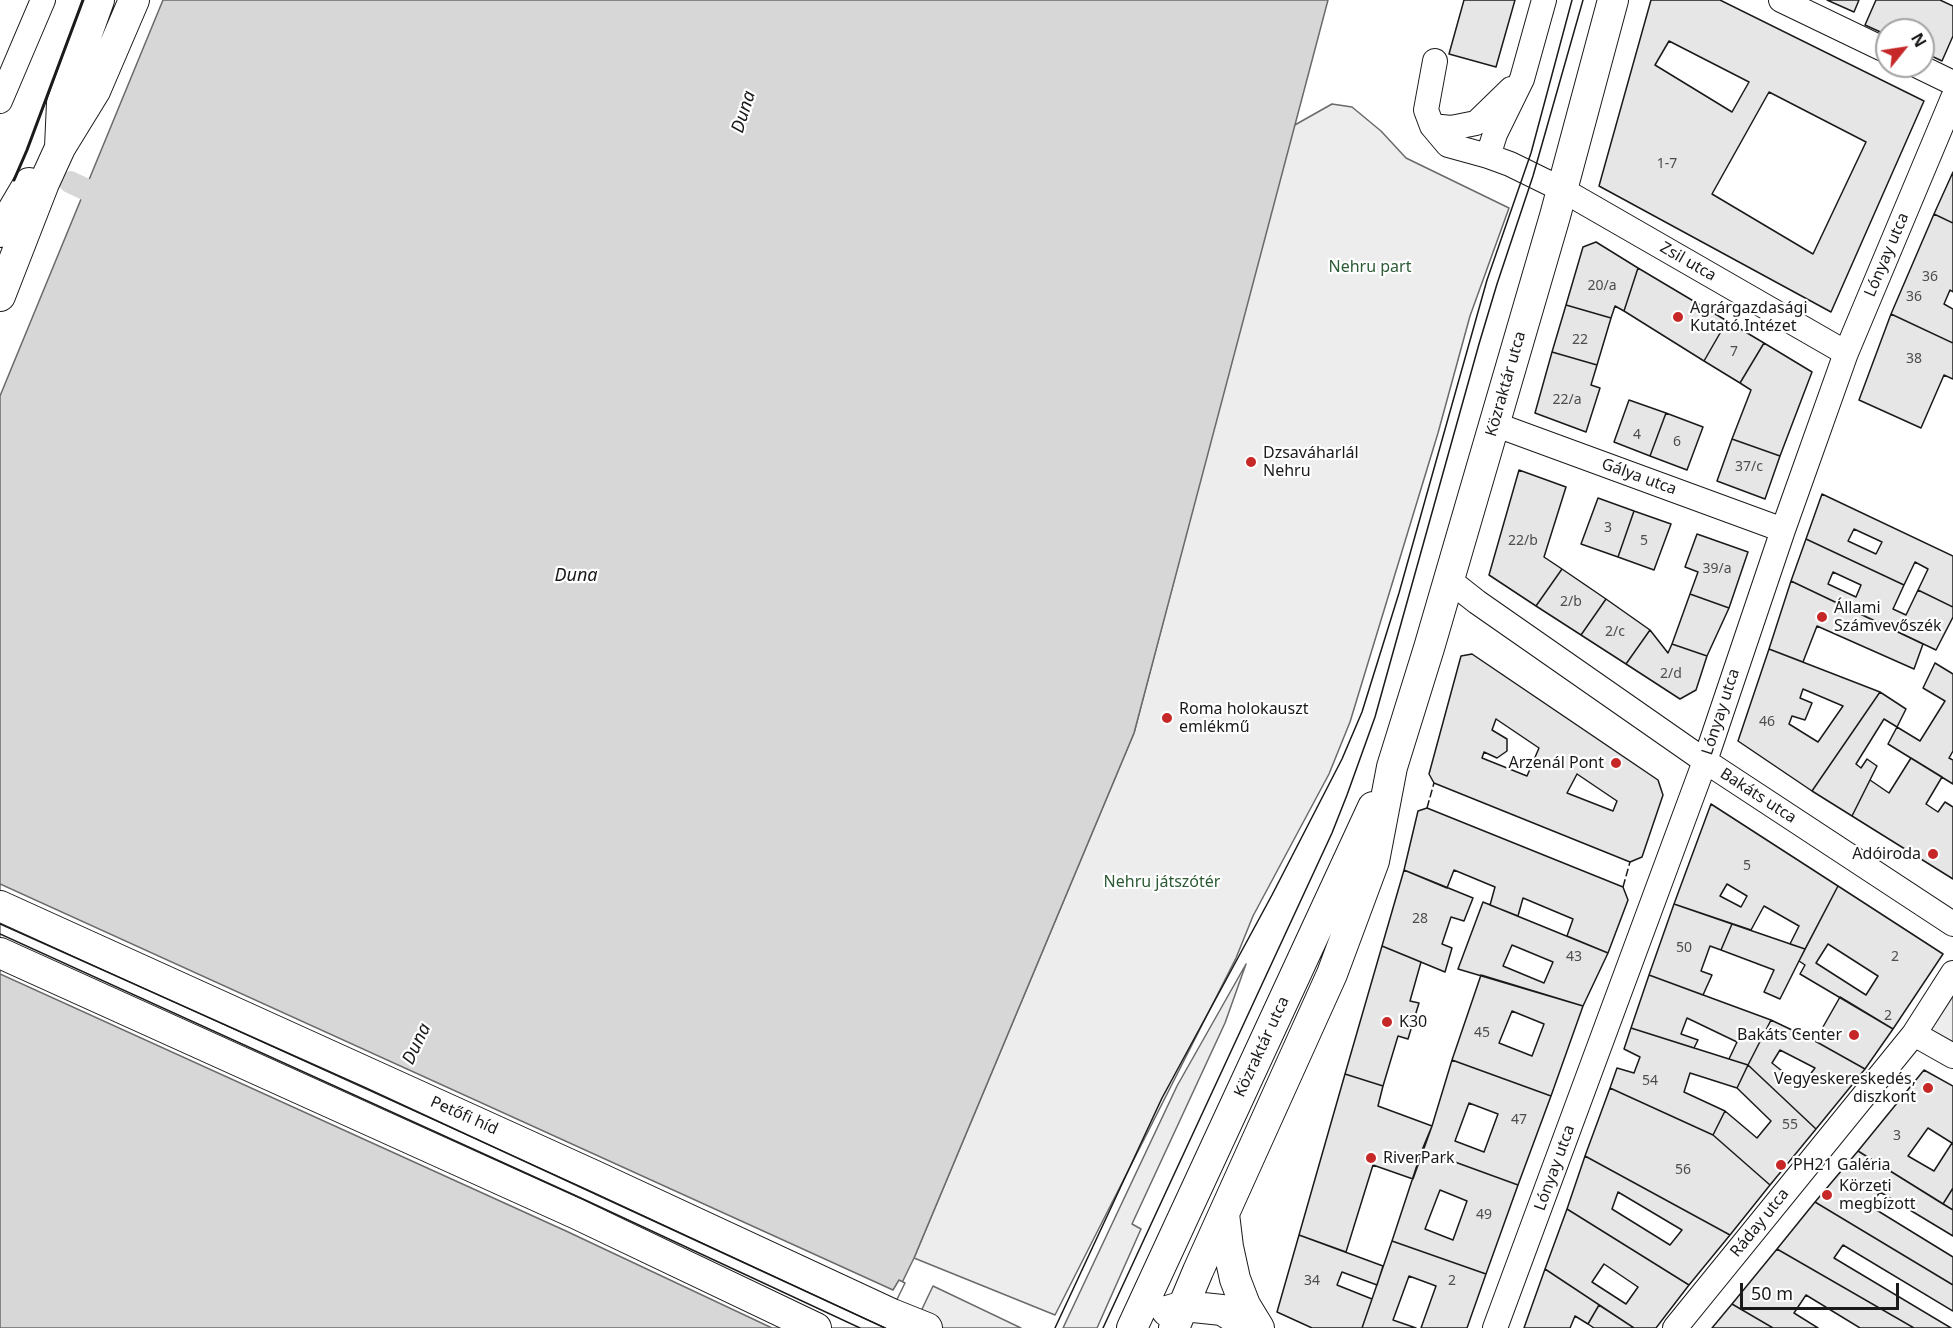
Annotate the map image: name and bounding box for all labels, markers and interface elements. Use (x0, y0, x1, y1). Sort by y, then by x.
north arrow (1875, 18, 1935, 78)
text: N (1906, 29, 1932, 51)
water label: Duna (727, 88, 761, 136)
house number: 1-7 (1657, 156, 1677, 172)
street label: Lónyay utca (1861, 210, 1913, 300)
street label: Zsil utca (1657, 238, 1719, 286)
park label: Nehru part (1329, 257, 1411, 277)
house number: 36 (1922, 269, 1938, 285)
house number: 20/a (1587, 278, 1617, 294)
house number: 36 (1906, 289, 1922, 305)
place label: Agrárgazdasági Kutató Intézet (1690, 298, 1808, 336)
marker: Agrárgazdasági Kutató Intézet (1671, 310, 1685, 324)
street label: Közraktár utca (1482, 329, 1530, 439)
house number: 22 (1572, 332, 1588, 348)
house number: 7 (1730, 344, 1738, 360)
house number: 38 (1906, 351, 1922, 367)
house number: 22/a (1552, 392, 1582, 408)
house number: 4 (1633, 427, 1641, 443)
house number: 6 (1673, 434, 1681, 450)
place label: Dzsaváharlál Nehru (1263, 443, 1359, 481)
marker: Dzsaváharlál Nehru (1244, 455, 1258, 469)
street label: Gálya utca (1599, 455, 1679, 499)
house number: 37/c (1735, 459, 1763, 475)
house number: 3 (1604, 520, 1612, 536)
house number: 22/b (1508, 533, 1538, 549)
house number: 5 (1640, 533, 1648, 549)
house number: 39/a (1702, 561, 1732, 577)
water label: Duna (554, 565, 598, 587)
house number: 2/b (1560, 594, 1582, 610)
place label: Állami Számvevőszék (1834, 598, 1942, 636)
marker: Állami Számvevőszék (1815, 610, 1829, 624)
house number: 2/c (1605, 624, 1625, 640)
house number: 2/d (1660, 666, 1682, 682)
street label: Lónyay utca (1698, 666, 1744, 758)
place label: Roma holokauszt emlékmű (1179, 699, 1308, 737)
marker: Roma holokauszt emlékmű (1160, 711, 1174, 725)
house number: 46 (1759, 714, 1775, 730)
place label: Arzenál Pont (1508, 753, 1604, 773)
marker: Arzenál Pont (1609, 756, 1623, 770)
street label: Bakáts utca (1716, 764, 1800, 828)
place label: Adóiroda (1852, 844, 1921, 864)
marker: Adóiroda (1926, 847, 1940, 861)
house number: 5 (1743, 858, 1751, 874)
park label: Nehru játszótér (1104, 872, 1220, 892)
house number: 28 (1412, 911, 1428, 927)
house number: 50 (1676, 940, 1692, 956)
house number: 43 (1566, 949, 1582, 965)
house number: 2 (1891, 949, 1899, 965)
street label: Közraktár utca (1230, 994, 1294, 1100)
house number: 2 (1884, 1008, 1892, 1024)
place label: K30 (1399, 1012, 1427, 1032)
marker: K30 (1380, 1015, 1394, 1029)
water label: Duna (398, 1020, 436, 1068)
house number: 45 (1474, 1025, 1490, 1041)
place label: Bakáts Center (1737, 1025, 1842, 1045)
marker: Bakáts Center (1847, 1028, 1861, 1042)
place label: Vegyeskereskedés, diszkont (1774, 1069, 1916, 1107)
house number: 54 (1642, 1073, 1658, 1089)
marker: Vegyeskereskedés, diszkont (1921, 1081, 1935, 1095)
street label: Petőfi híd (427, 1093, 501, 1139)
house number: 47 (1511, 1112, 1527, 1128)
house number: 55 (1782, 1117, 1798, 1133)
street label: Lónyay utca (1531, 1123, 1579, 1213)
house number: 3 (1893, 1128, 1901, 1144)
place label: RiverPark (1383, 1148, 1455, 1168)
marker: RiverPark (1364, 1151, 1378, 1165)
place label: PH21 Galéria (1793, 1155, 1890, 1175)
marker: PH21 Galéria (1774, 1158, 1788, 1172)
house number: 56 (1675, 1162, 1691, 1178)
place label: Körzeti megbízott (1839, 1176, 1916, 1214)
street label: Ráday utca (1727, 1185, 1793, 1261)
marker: Körzeti megbízott (1820, 1188, 1834, 1202)
house number: 49 (1476, 1207, 1492, 1223)
scale bar (1743, 1271, 1902, 1309)
house number: 34 (1304, 1273, 1320, 1289)
house number: 2 (1448, 1273, 1456, 1289)
text: 50 m (1751, 1281, 1793, 1305)

